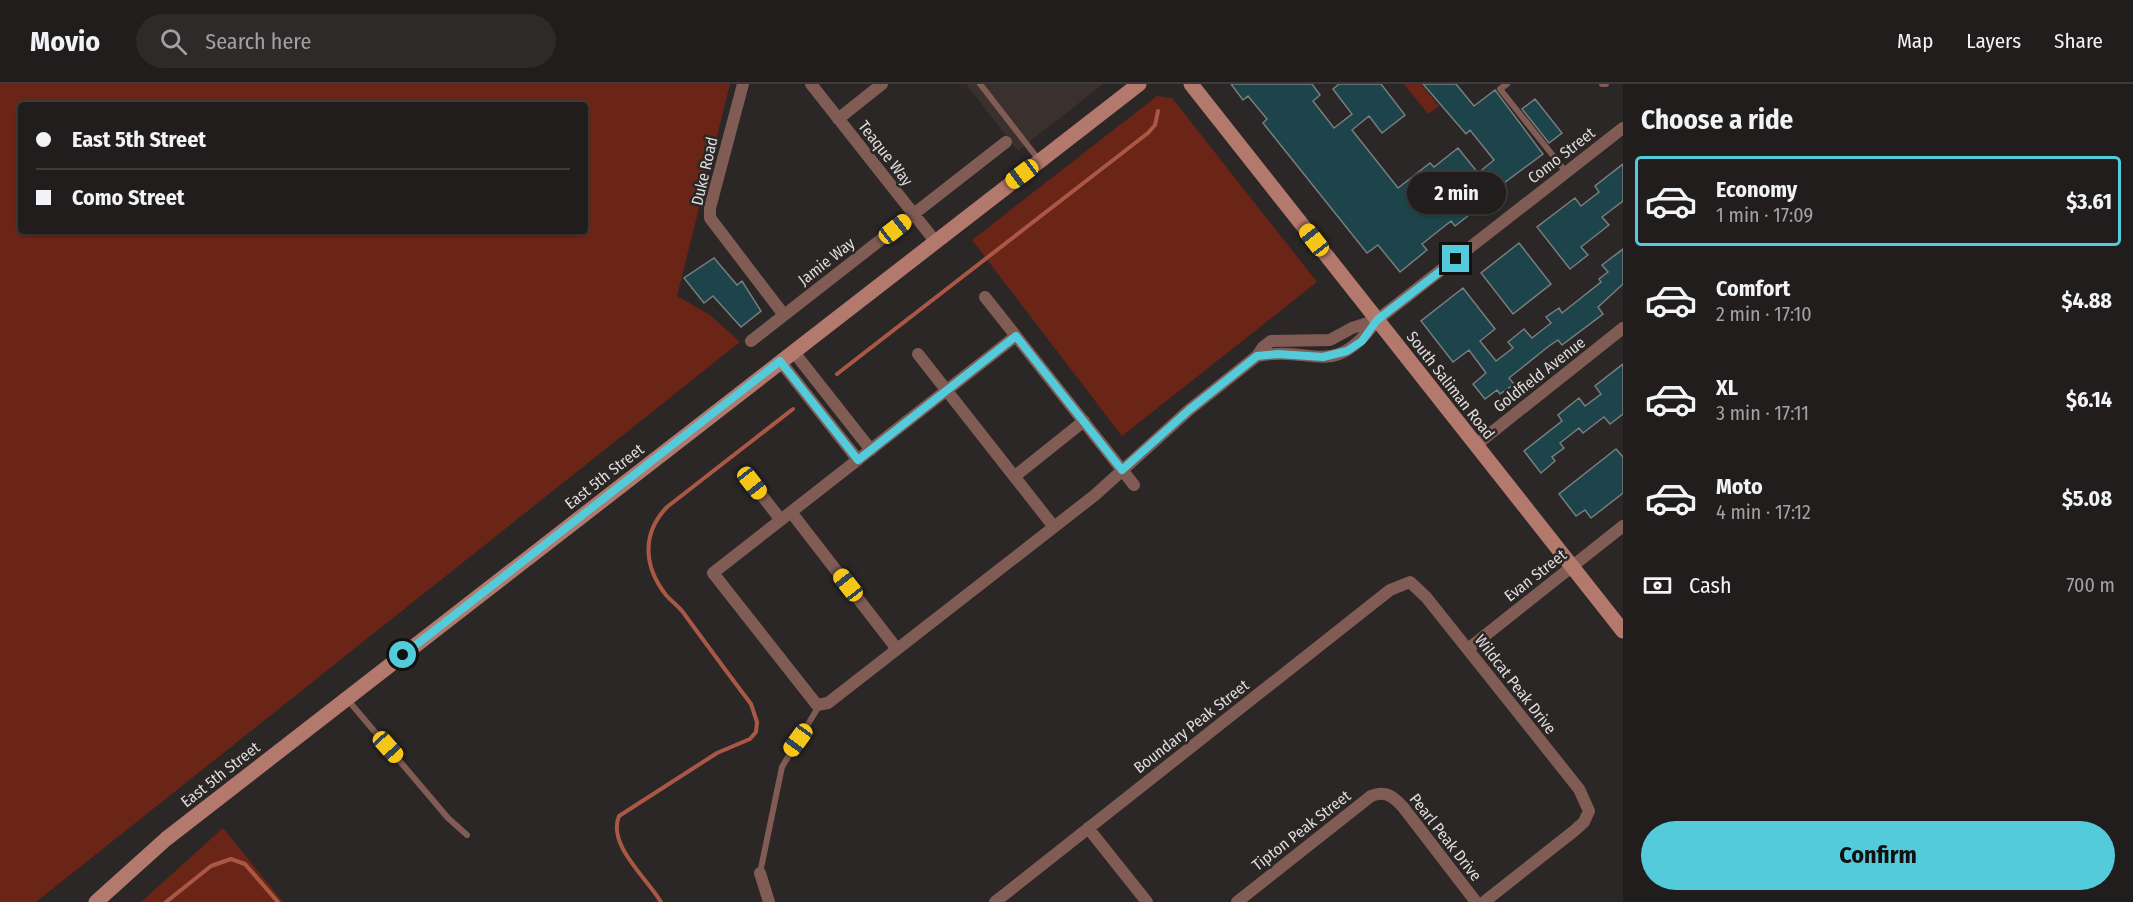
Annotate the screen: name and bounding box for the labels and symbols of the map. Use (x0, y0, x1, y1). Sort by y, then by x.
street label: Teaque Way (854, 117, 917, 190)
street label: Como Street (1524, 123, 1599, 188)
street label: Duke Road (687, 135, 722, 207)
car (1002, 156, 1042, 192)
callout: 2 min (1406, 172, 1506, 214)
car (875, 211, 915, 247)
car (1296, 220, 1332, 260)
street label: Jamie Way (794, 233, 859, 289)
route end (1442, 245, 1469, 272)
street label: South Saliman Road (1403, 328, 1499, 443)
street label: Goldfield Avenue (1490, 333, 1589, 416)
street label: East 5th Street (561, 439, 648, 513)
car (734, 463, 770, 503)
street label: Evan Street (1501, 545, 1571, 605)
car (830, 565, 866, 605)
street label: Wildcat Peak Drive (1471, 631, 1560, 738)
route start (389, 641, 416, 668)
street label: Boundary Peak Street (1130, 675, 1253, 777)
car (780, 720, 816, 760)
car (369, 728, 407, 766)
street label: East 5th Street (177, 737, 264, 811)
street label: Tipton Peak Street (1248, 786, 1355, 875)
street label: Pearl Peak Drive (1406, 790, 1486, 885)

